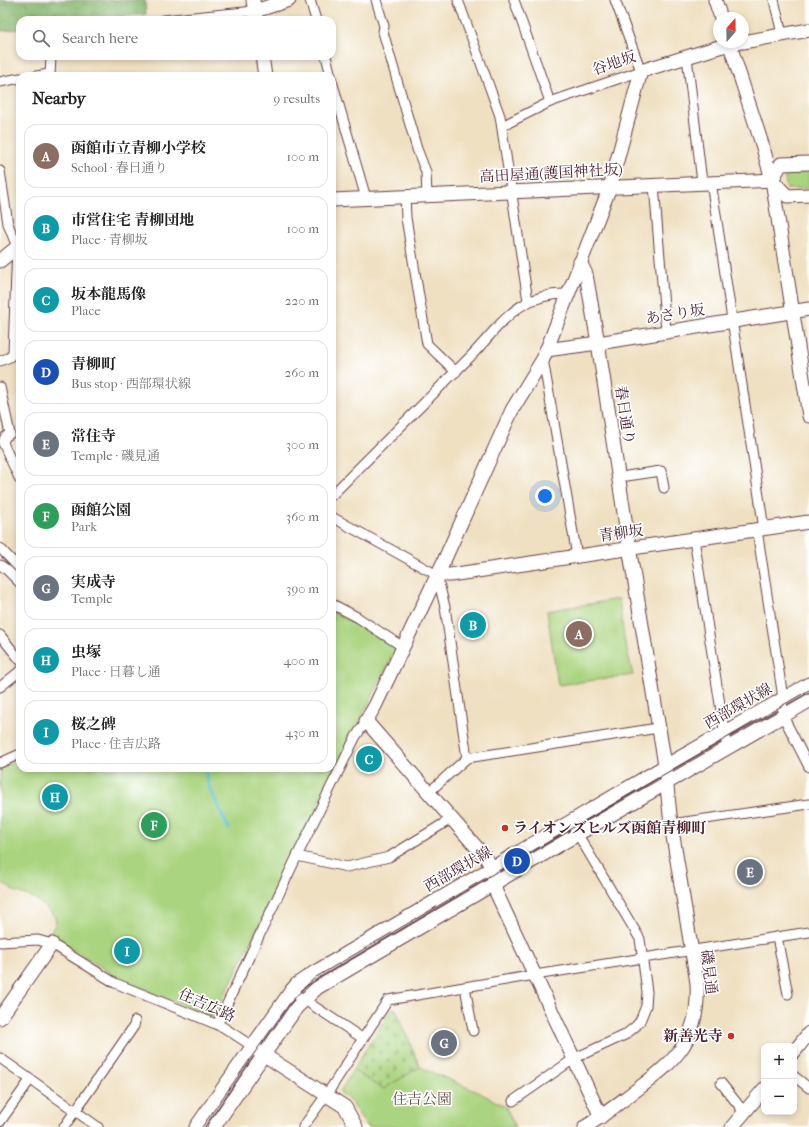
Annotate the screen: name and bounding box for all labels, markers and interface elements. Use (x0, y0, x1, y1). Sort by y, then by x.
north arrow (713, 12, 749, 48)
search box (16, 16, 336, 60)
icon: search (30, 27, 52, 49)
text: Search here (62, 29, 138, 47)
street label: 谷地坂 (590, 47, 638, 79)
text: Nearby (32, 88, 86, 108)
text: 9 results (273, 91, 320, 106)
text: 函館市立青柳小学校 (71, 139, 206, 157)
text: A (42, 149, 50, 164)
text: 100 m (286, 149, 319, 164)
text: School · 春日通り (71, 160, 168, 175)
street label: 高田屋通(護国神社坂) (479, 160, 623, 186)
text: 市営住宅 青柳団地 (71, 211, 194, 229)
text: B (42, 221, 50, 236)
text: 100 m (286, 221, 319, 236)
text: Place · 青柳坂 (71, 232, 148, 247)
text: 坂本龍馬像 (71, 285, 146, 303)
text: C (42, 293, 50, 308)
text: 220 m (285, 293, 319, 308)
street label: あさり坂 (644, 300, 706, 328)
text: Place (71, 303, 101, 318)
text: 青柳町 (71, 355, 116, 373)
text: D (41, 365, 51, 380)
text: 260 m (285, 365, 319, 380)
text: Bus stop · 西部環状線 (71, 376, 191, 391)
street label: 春日通り (611, 384, 639, 446)
text: 常住寺 (71, 427, 116, 445)
text: E (42, 437, 50, 452)
text: 300 m (286, 437, 319, 452)
text: Temple · 磯見通 (71, 448, 160, 463)
your location (535, 486, 555, 506)
text: 函館公園 (71, 501, 131, 519)
text: F (43, 509, 49, 524)
text: 360 m (286, 509, 319, 524)
text: Park (71, 519, 97, 534)
street label: 青柳坂 (597, 521, 645, 545)
text: 実成寺 (71, 573, 116, 591)
text: G (41, 581, 51, 596)
text: 390 m (286, 581, 319, 596)
text: Temple (71, 591, 113, 606)
pin: B (460, 610, 486, 640)
pin: A (566, 619, 592, 649)
text: 虫塚 (71, 643, 101, 661)
text: H (41, 653, 51, 668)
text: 400 m (283, 653, 319, 668)
text: Place · 日暮し通 (71, 664, 161, 679)
street label: 西部環状線 (701, 679, 775, 733)
text: 桜之碑 (71, 715, 116, 733)
text: I (43, 725, 49, 740)
text: 430 m (285, 725, 319, 740)
text: Place · 住吉広路 (71, 736, 161, 751)
pin: C (356, 744, 382, 774)
pin: H (42, 782, 68, 812)
pin: F (141, 810, 167, 840)
place label: ライオンズヒルズ函館青柳町 (513, 819, 706, 837)
marker: ライオンズヒルズ函館青柳町 (500, 823, 510, 833)
street label: 西部環状線 (421, 842, 495, 896)
pin: D (504, 846, 530, 876)
pin: E (737, 857, 763, 887)
pin: I (114, 936, 140, 966)
street label: 磯見通 (697, 949, 721, 995)
street label: 住吉広路 (176, 985, 238, 1025)
place label: 新善光寺 (663, 1027, 723, 1045)
pin: G (431, 1028, 457, 1058)
marker: 新善光寺 (726, 1031, 736, 1041)
map controls (761, 1043, 797, 1115)
button: + (761, 1043, 797, 1079)
button: − (761, 1079, 797, 1115)
park label: 住吉公園 (392, 1090, 452, 1108)

